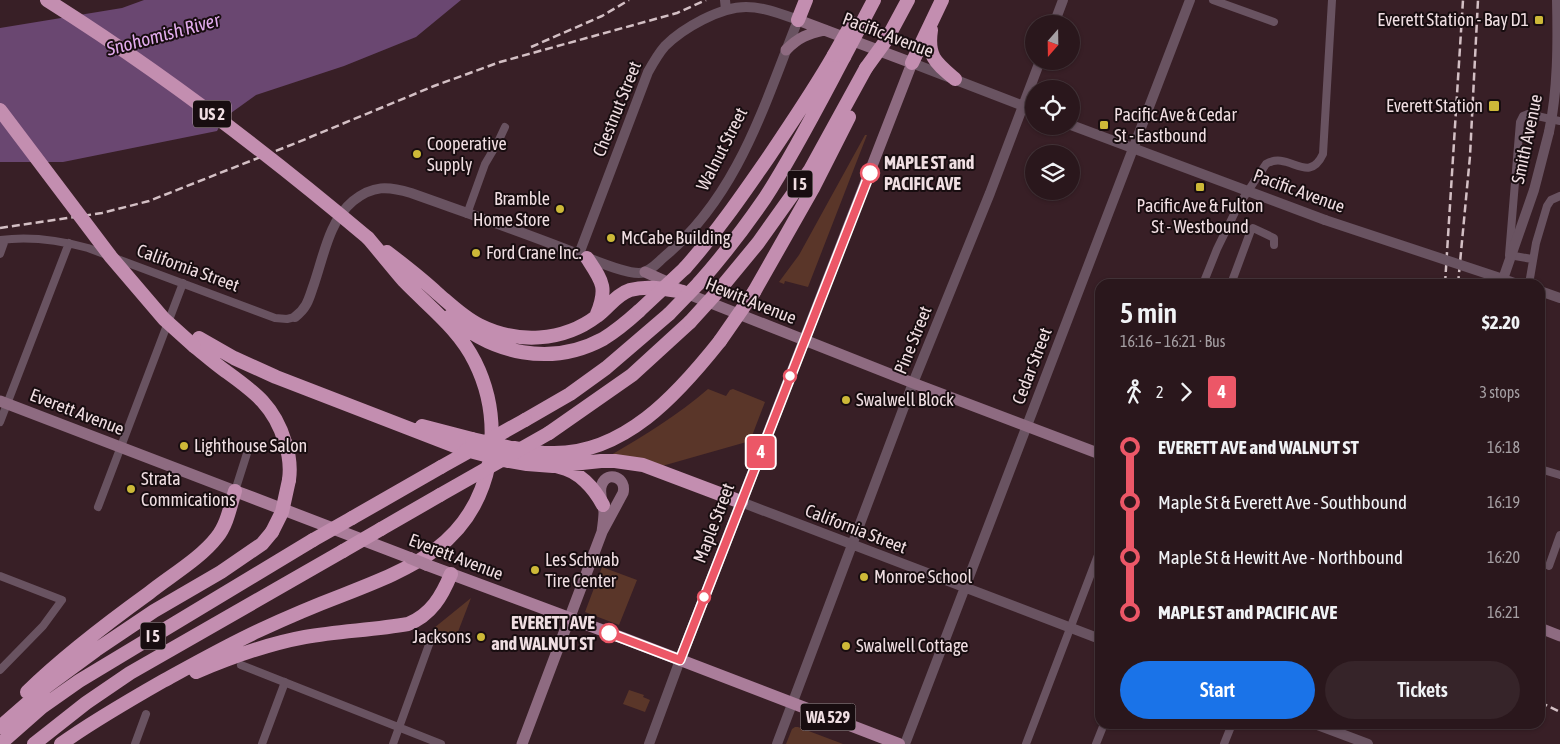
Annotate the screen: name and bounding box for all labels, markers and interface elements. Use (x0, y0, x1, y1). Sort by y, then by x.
water label: Snohomish River (103, 8, 223, 60)
street label: Pacific Avenue (840, 8, 937, 61)
place label: Everett Station - Bay D1 (1377, 9, 1529, 30)
marker: Everett Station - Bay D1 (1533, 14, 1545, 26)
north arrow (1025, 15, 1080, 70)
map controls (1025, 15, 1080, 200)
street label: Chestnut Street (588, 58, 645, 160)
button: locate (1025, 80, 1080, 135)
street label: Smith Avenue (1507, 92, 1546, 186)
place label: Everett Station (1386, 95, 1483, 116)
marker: Everett Station (1487, 99, 1501, 113)
road number: US 2 (193, 100, 231, 128)
street label: Walnut Street (692, 104, 751, 194)
place label: Pacific Ave & Cedar St - Eastbound (1114, 104, 1237, 146)
marker: Pacific Ave & Cedar St - Eastbound (1098, 119, 1110, 131)
place label: Cooperative Supply (427, 133, 507, 175)
button: layers (1025, 145, 1080, 200)
marker: Cooperative Supply (411, 148, 423, 160)
place label: MAPLE ST and PACIFIC AVE (884, 152, 974, 194)
marker: MAPLE ST and PACIFIC AVE (860, 163, 880, 183)
street label: Pacific Avenue (1251, 164, 1348, 217)
road number: I 5 (788, 170, 812, 198)
marker: Pacific Ave & Fulton St - Westbound (1194, 181, 1206, 193)
place label: Bramble Home Store (473, 188, 550, 230)
place label: Pacific Ave & Fulton St - Westbound (1136, 195, 1264, 237)
marker: Bramble Home Store (554, 203, 566, 215)
place label: McCabe Building (621, 227, 731, 248)
marker: McCabe Building (605, 232, 617, 244)
street label: California Street (134, 239, 242, 296)
place label: Ford Crane Inc. (486, 242, 582, 263)
marker: Ford Crane Inc. (470, 247, 482, 259)
street label: Hewitt Avenue (703, 273, 800, 328)
text: 5 min (1120, 297, 1177, 329)
street label: Pine Street (889, 303, 936, 377)
text: $2.20 (1482, 311, 1520, 333)
street label: Cedar Street (1007, 325, 1056, 407)
text: 16:16 – 16:21 · Bus (1120, 332, 1225, 350)
unlabelled marker (783, 369, 797, 383)
icon: walk (1120, 378, 1148, 406)
icon: forward (1172, 378, 1200, 406)
text: 4 (1218, 381, 1226, 402)
text: 2 (1156, 383, 1164, 401)
text: 3 stops (1479, 383, 1520, 401)
street label: Everett Avenue (27, 384, 127, 439)
place label: Swalwell Block (856, 389, 954, 410)
marker: Swalwell Block (840, 394, 852, 406)
place label: Lighthouse Salon (194, 435, 307, 456)
line badge: 4 (745, 436, 777, 468)
text: EVERETT AVE and WALNUT ST (1158, 436, 1359, 458)
text: 16:18 (1487, 438, 1520, 456)
marker: Lighthouse Salon (178, 440, 190, 452)
text: 4 (757, 441, 765, 462)
place label: Strata Commications (141, 468, 236, 510)
street label: Maple Street (689, 480, 738, 566)
marker: Strata Commications (125, 483, 137, 495)
text: Maple St & Everett Ave - Southbound (1158, 491, 1407, 513)
text: 16:19 (1487, 493, 1520, 511)
street label: California Street (802, 499, 910, 558)
street label: Everett Avenue (406, 529, 506, 584)
text: Maple St & Hewitt Ave - Northbound (1158, 546, 1403, 568)
text: 16:20 (1487, 548, 1520, 566)
place label: Les Schwab Tire Center (545, 549, 619, 591)
marker: Les Schwab Tire Center (529, 564, 541, 576)
place label: Monroe School (874, 566, 973, 587)
marker: Monroe School (858, 571, 870, 583)
unlabelled marker (697, 590, 711, 604)
text: MAPLE ST and PACIFIC AVE (1158, 601, 1337, 623)
text: 16:21 (1487, 603, 1520, 621)
place label: EVERETT AVE and WALNUT ST (491, 612, 595, 654)
road number: I 5 (140, 622, 166, 650)
marker: EVERETT AVE and WALNUT ST (599, 623, 619, 643)
place label: Jacksons (412, 626, 471, 647)
marker: Jacksons (475, 631, 487, 643)
place label: Swalwell Cottage (856, 635, 969, 656)
marker: Swalwell Cottage (840, 640, 852, 652)
button: Start (1120, 661, 1315, 719)
button: Tickets (1325, 661, 1520, 719)
road number: WA 529 (800, 704, 856, 730)

